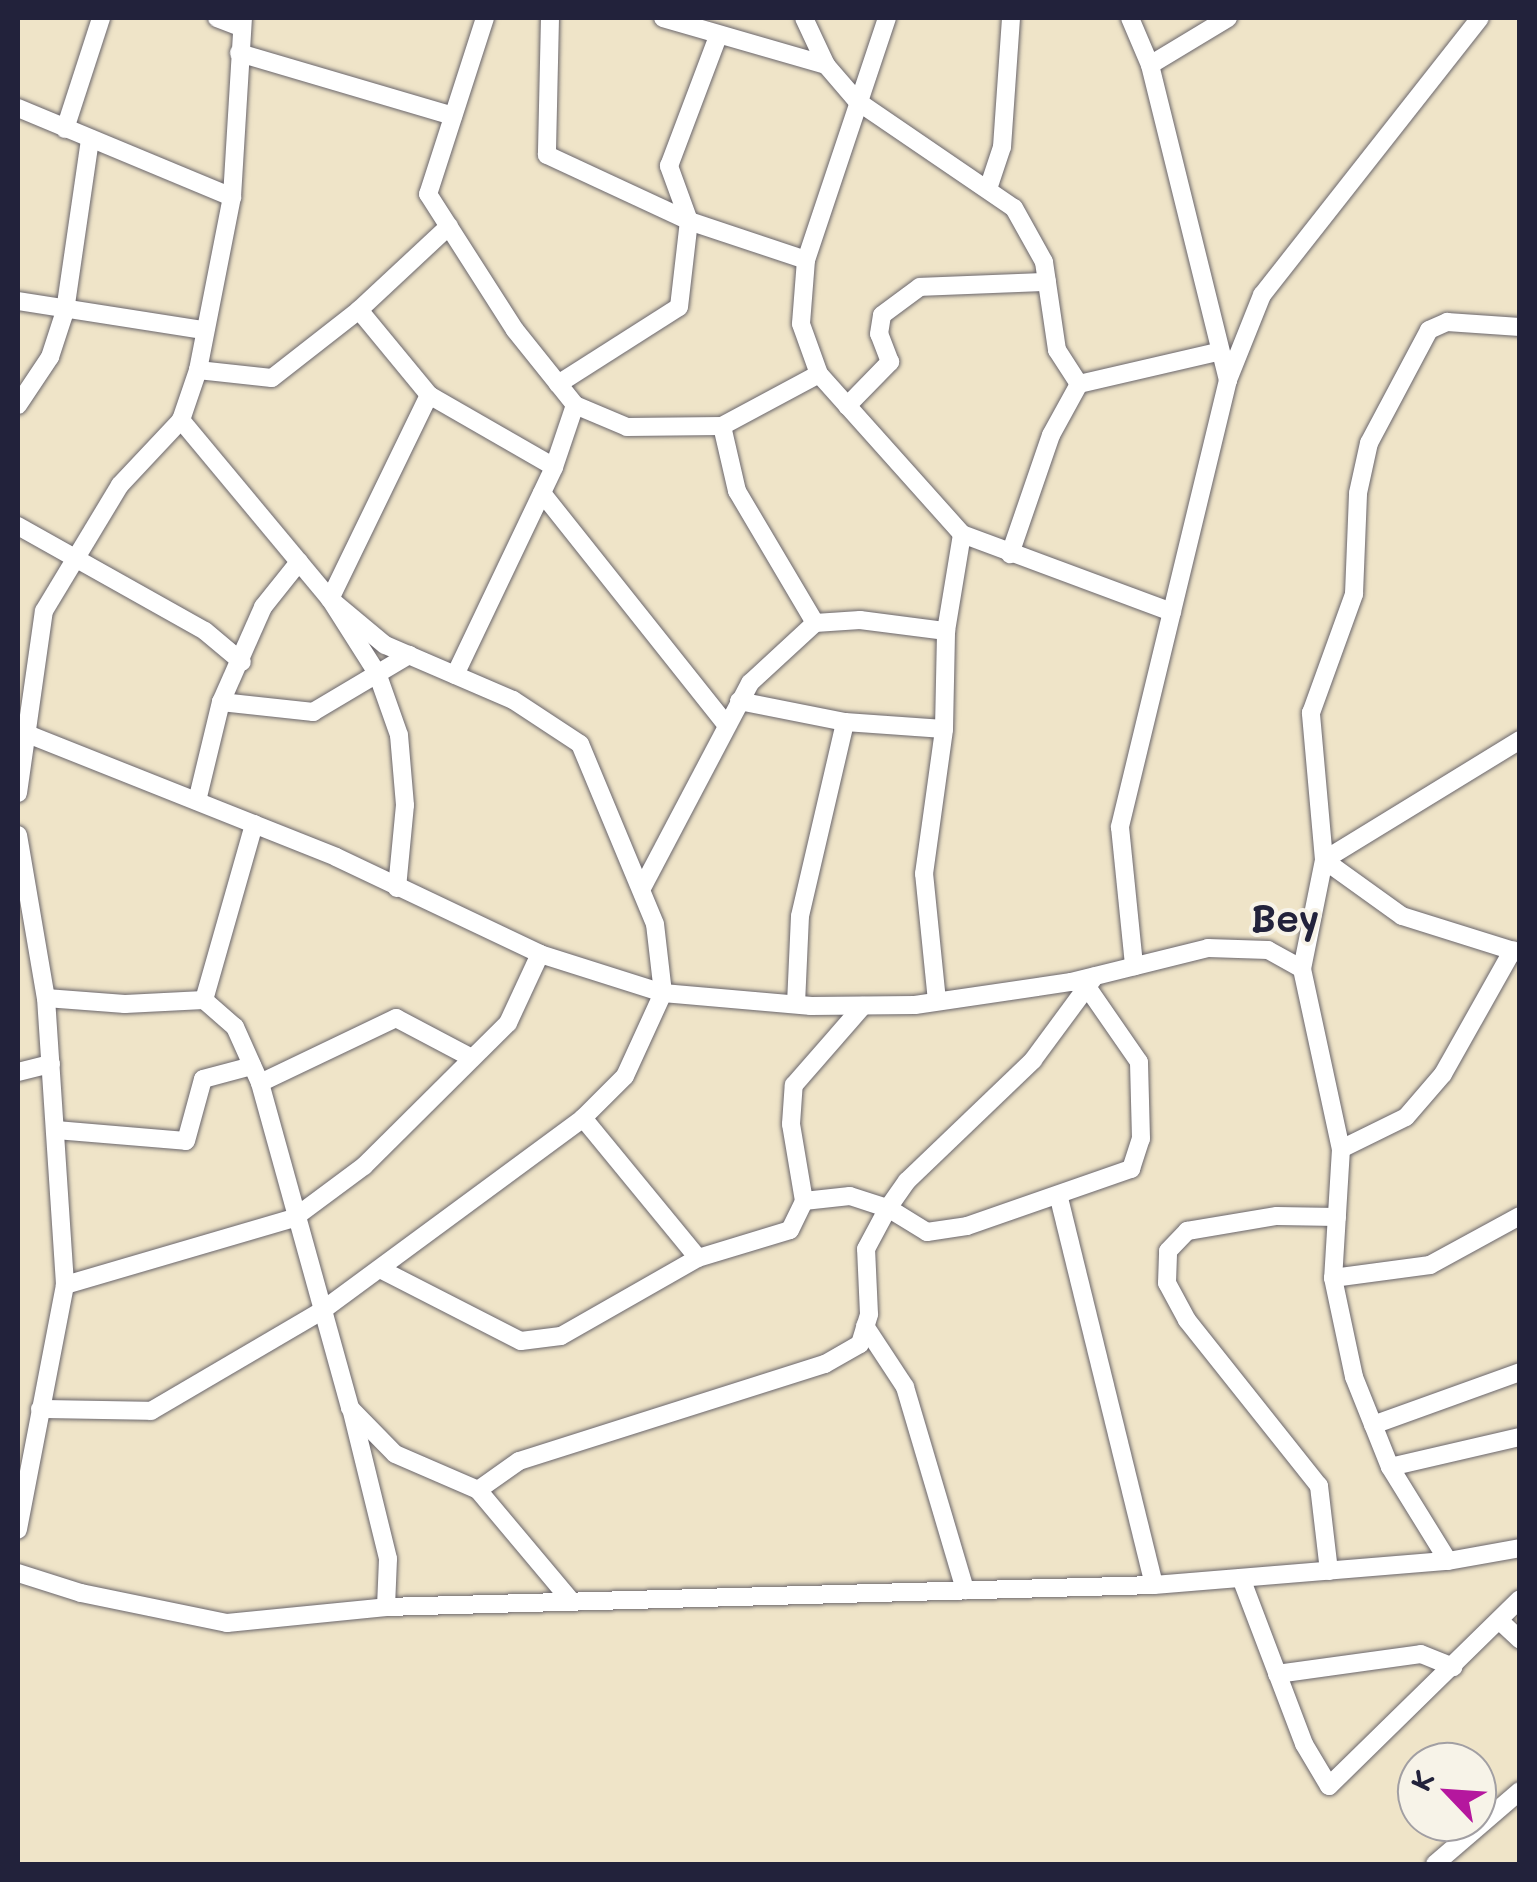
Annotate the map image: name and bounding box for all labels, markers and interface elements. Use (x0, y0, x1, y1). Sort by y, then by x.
district label: Bey (1251, 895, 1319, 941)
north arrow (1397, 1742, 1497, 1842)
text: K (1401, 1764, 1442, 1796)

